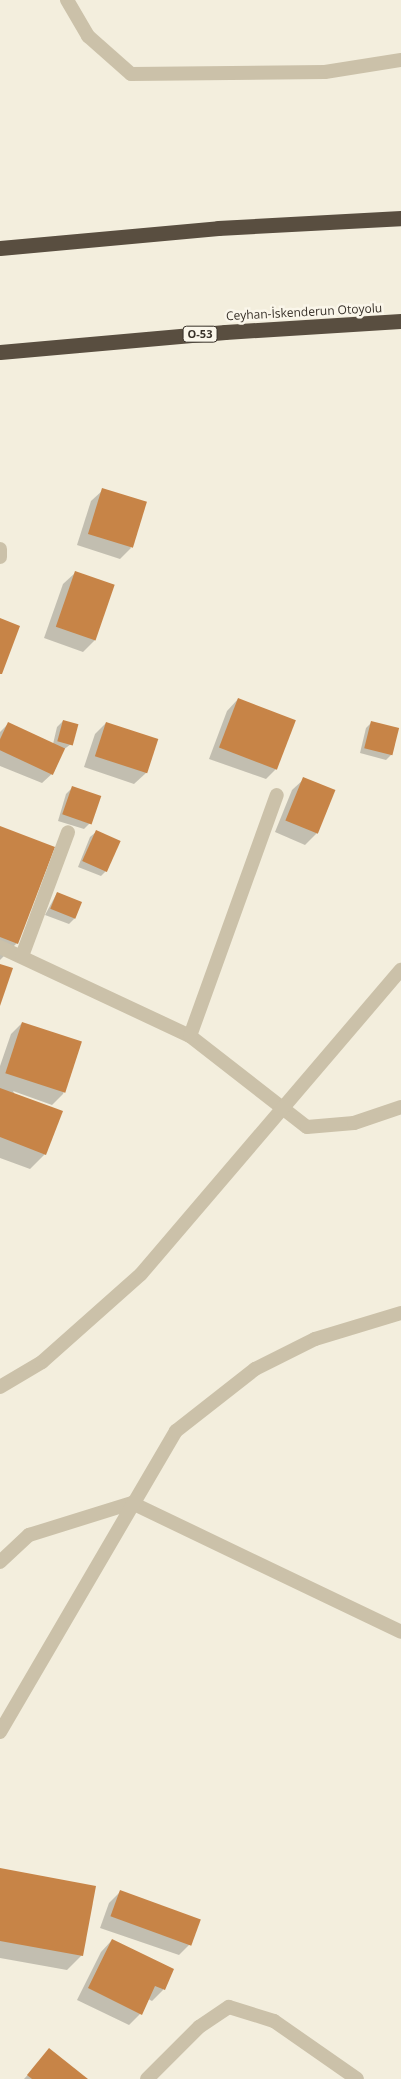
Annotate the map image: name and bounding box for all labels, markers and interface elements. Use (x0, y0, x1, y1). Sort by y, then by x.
street label: Ceyhan-İskenderun Otoyolu (226, 301, 382, 323)
road number: O-53 (182, 326, 218, 342)

